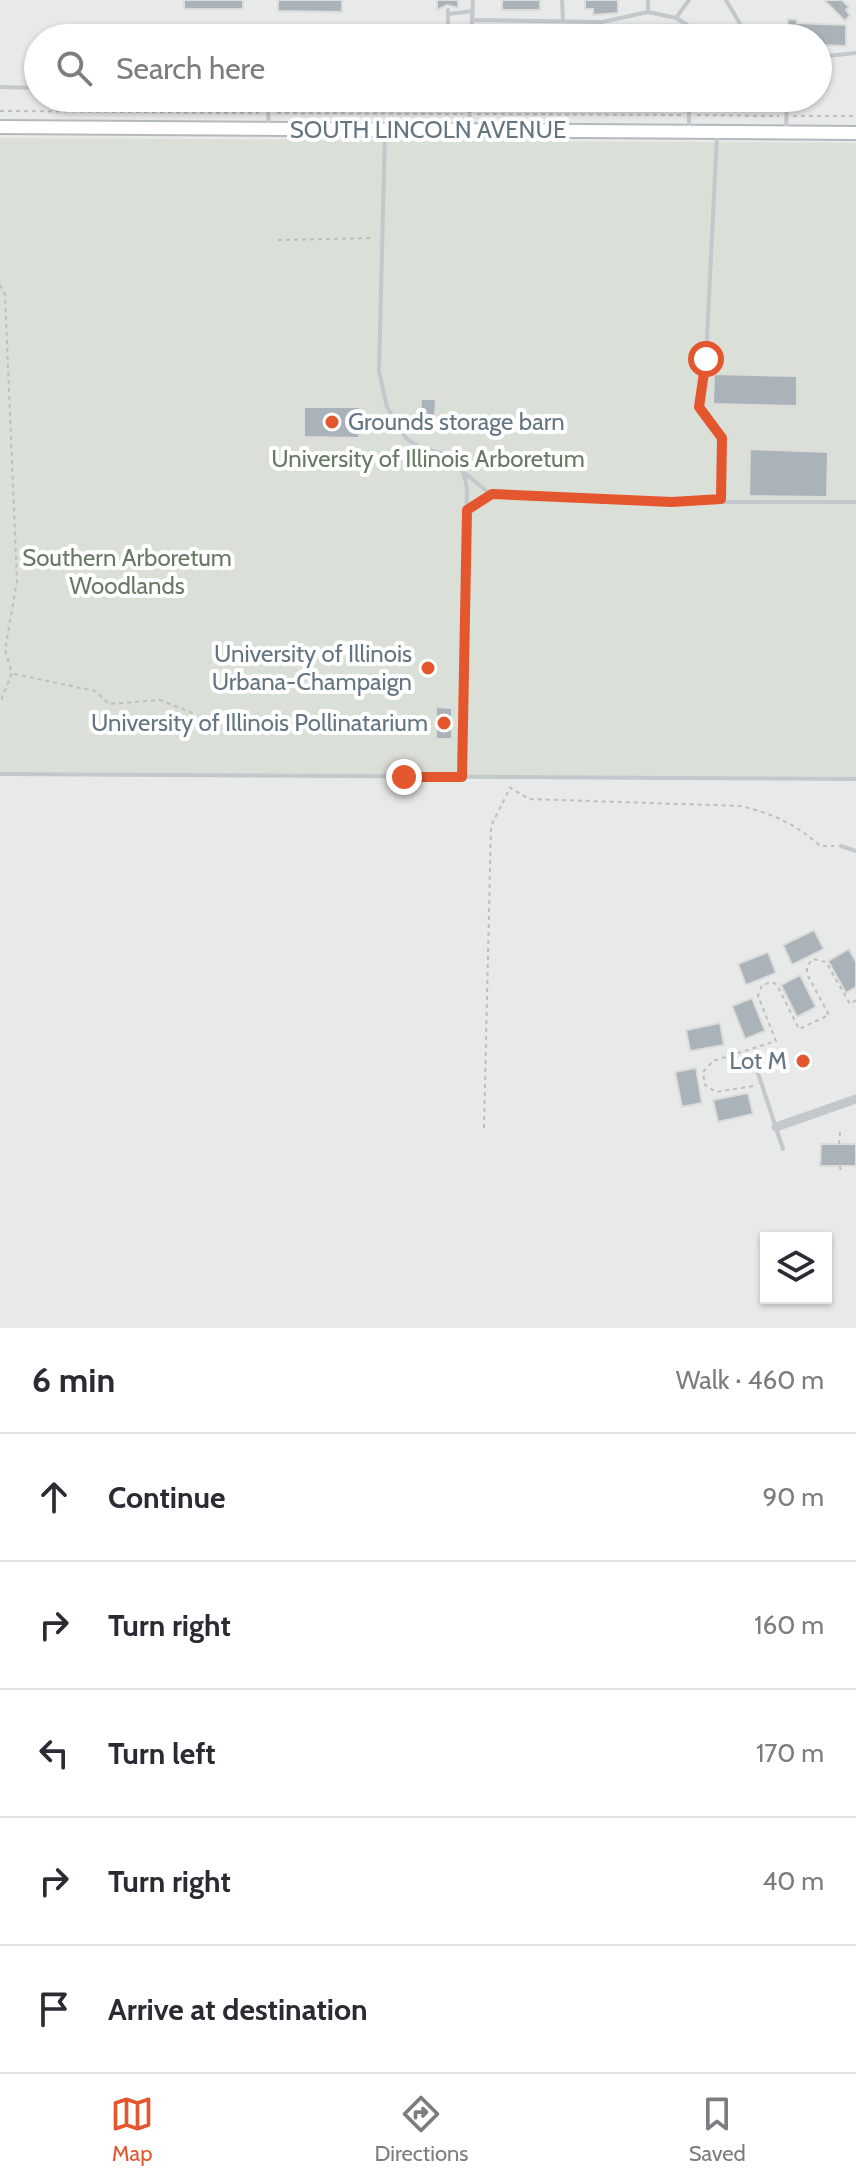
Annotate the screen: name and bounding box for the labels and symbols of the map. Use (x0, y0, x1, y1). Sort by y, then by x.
street label: SOUTH LINCOLN AVENUE (290, 115, 566, 144)
route start (688, 341, 724, 377)
place label: Grounds storage barn (348, 407, 565, 436)
marker: Grounds storage barn (323, 413, 341, 431)
park label: University of Illinois Arboretum (271, 444, 585, 473)
park label: Southern Arboretum Woodlands (22, 543, 232, 600)
place label: University of Illinois Urbana-Champaign (212, 639, 412, 696)
marker: University of Illinois Urbana-Champaign (419, 659, 437, 677)
place label: University of Illinois Pollinatarium (91, 708, 428, 737)
marker: University of Illinois Pollinatarium (435, 714, 453, 732)
route end (386, 759, 422, 795)
place label: Lot M (729, 1046, 787, 1075)
marker: Lot M (794, 1052, 812, 1070)

